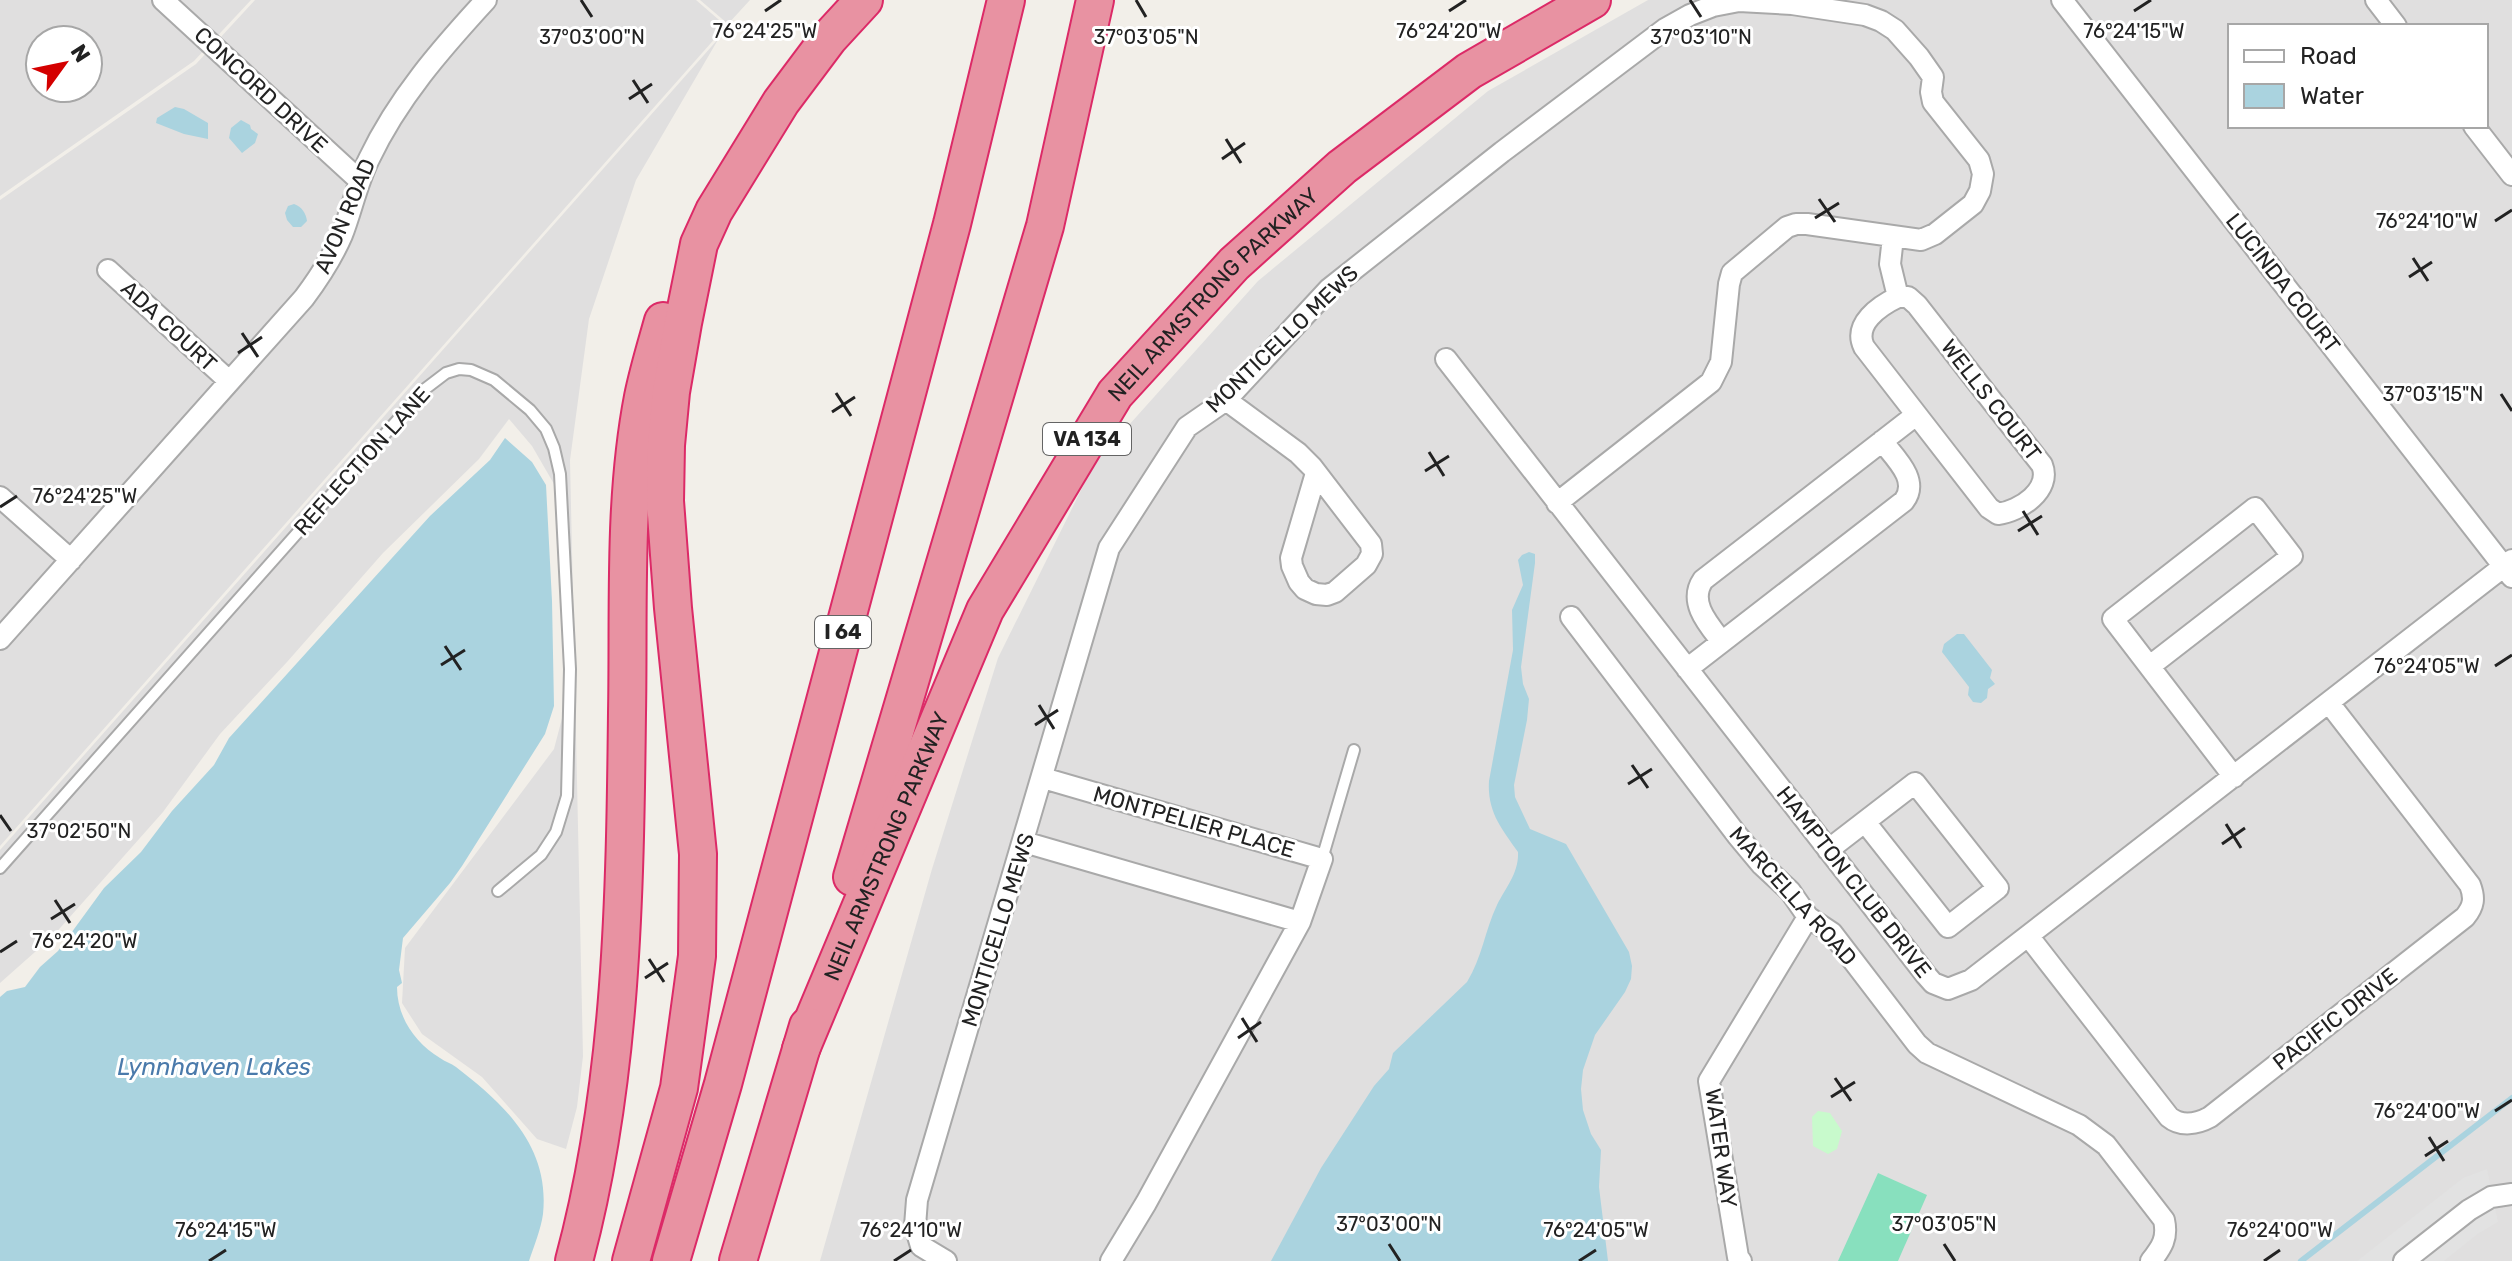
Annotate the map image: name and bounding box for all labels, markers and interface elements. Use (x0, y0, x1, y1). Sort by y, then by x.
text: 76°24'25"W (713, 19, 817, 43)
text: 76°24'20"W (1396, 19, 1502, 43)
text: 76°24'15"W (2083, 19, 2185, 43)
street label: CONCORD DRIVE (189, 21, 333, 159)
north arrow (24, 24, 104, 104)
legend (2228, 24, 2488, 128)
text: 37°03'00"N (539, 25, 645, 49)
text: 37°03'05"N (1093, 25, 1199, 49)
text: 37°03'10"N (1650, 25, 1752, 49)
text: N (65, 39, 96, 67)
text: Road (2300, 42, 2357, 70)
text: Water (2300, 82, 2364, 110)
street label: AVON ROAD (309, 155, 381, 277)
street label: NEIL ARMSTRONG PARKWAY (1102, 182, 1324, 407)
street label: LUCINDA COURT (2220, 208, 2346, 358)
text: 76°24'10"W (2376, 209, 2478, 233)
street label: MONTICELLO MEWS (1200, 259, 1364, 419)
street label: ADA COURT (116, 275, 223, 377)
street label: WELLS COURT (1935, 334, 2047, 466)
street label: REFLECTION LANE (288, 381, 436, 541)
text: 37°03'15"N (2383, 382, 2483, 406)
road number: VA 134 (1043, 423, 1131, 455)
text: 76°24'25"W (33, 484, 137, 508)
road number: I 64 (815, 616, 871, 648)
text: 76°24'05"W (2374, 654, 2480, 678)
street label: NEIL ARMSTRONG PARKWAY (818, 707, 954, 985)
street label: MONTPELIER PLACE (1090, 780, 1298, 864)
street label: HAMPTON CLUB DRIVE (1771, 781, 1937, 983)
text: 37°02'50"N (27, 819, 131, 843)
street label: MARCELLA ROAD (1723, 821, 1863, 971)
street label: MONTICELLO MEWS (956, 830, 1040, 1030)
text: 76°24'20"W (32, 929, 138, 953)
street label: PACIFIC DRIVE (2267, 962, 2403, 1076)
water label: Lynnhaven Lakes (117, 1053, 311, 1081)
street label: WATER WAY (1699, 1087, 1743, 1209)
text: 76°24'00"W (2374, 1099, 2480, 1123)
text: 37°03'00"N (1336, 1212, 1442, 1236)
text: 37°03'05"N (1891, 1212, 1997, 1236)
text: 76°24'15"W (175, 1218, 277, 1242)
text: 76°24'10"W (860, 1218, 962, 1242)
text: 76°24'05"W (1543, 1218, 1649, 1242)
text: 76°24'00"W (2227, 1218, 2333, 1242)

